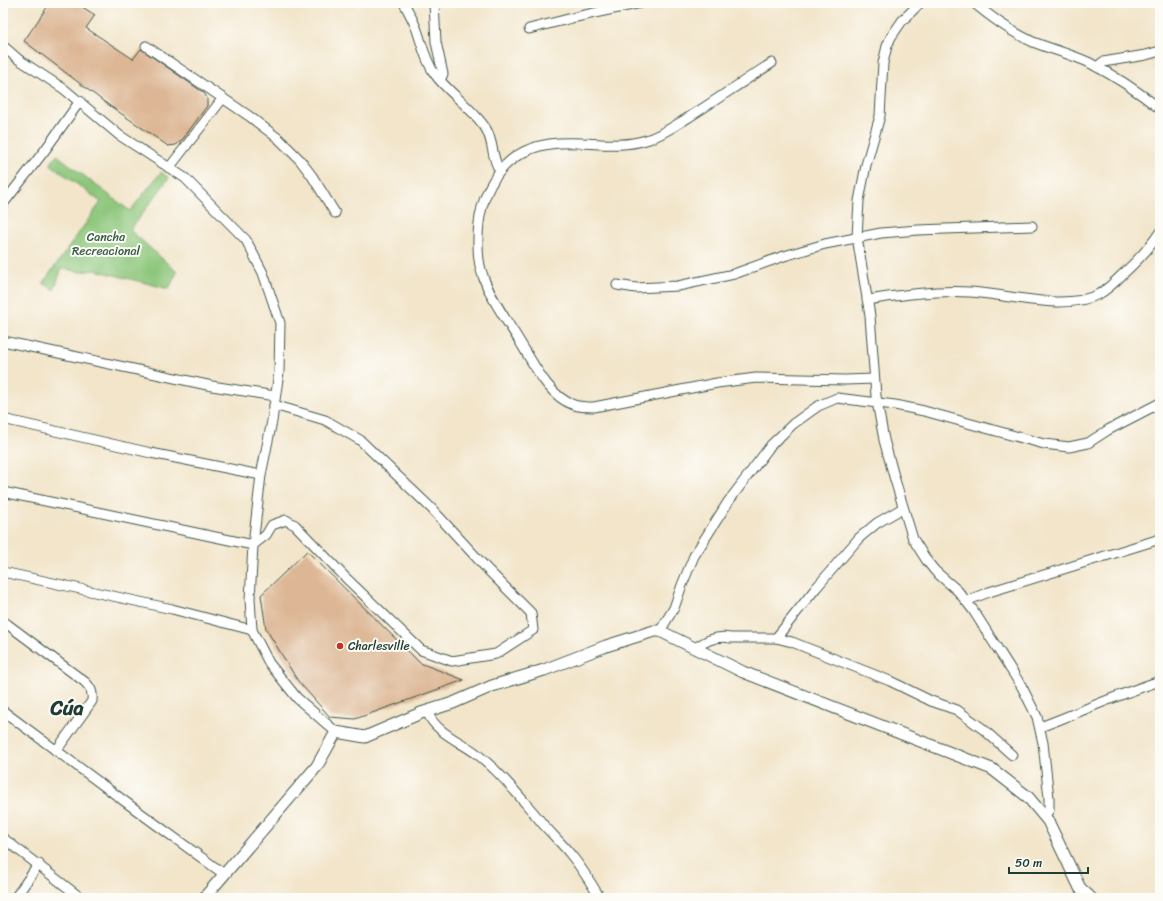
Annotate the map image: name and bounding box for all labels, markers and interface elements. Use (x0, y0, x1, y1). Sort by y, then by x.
park label: Cancha Recreacional (72, 226, 141, 262)
place label: Charlesville (348, 635, 410, 657)
marker: Charlesville (335, 641, 345, 651)
district label: Cúa (49, 691, 84, 726)
scale bar (1009, 849, 1088, 875)
text: 50 m (1015, 852, 1042, 874)

